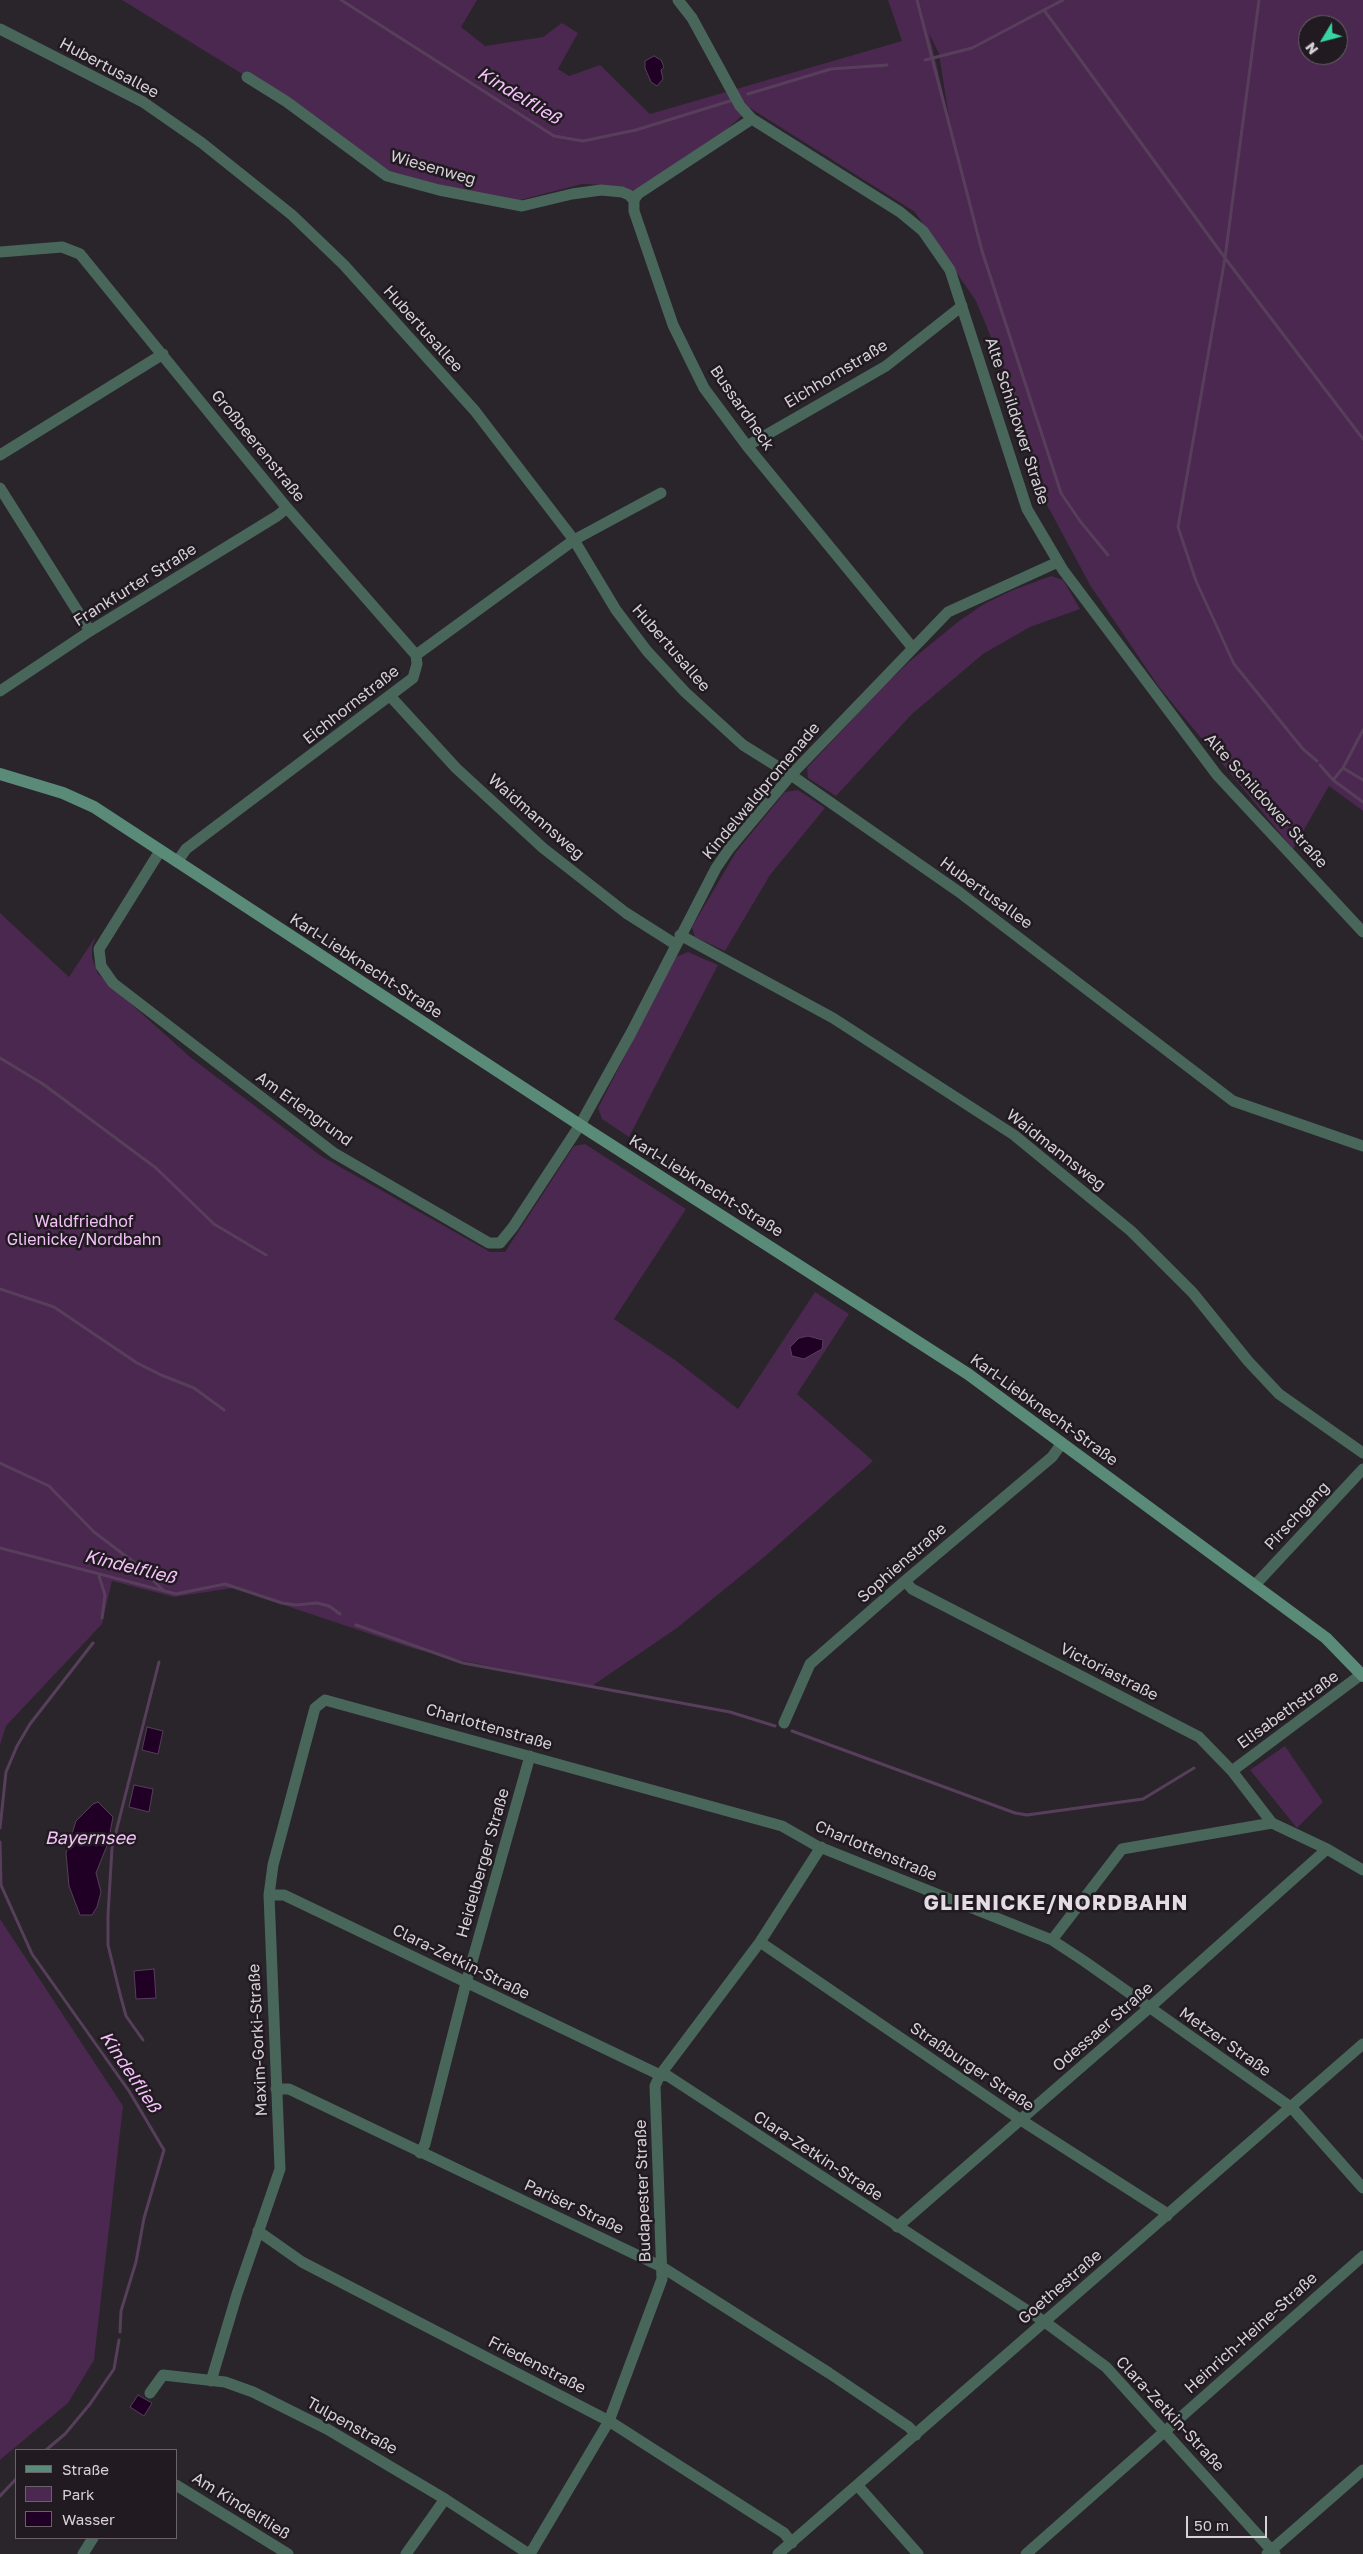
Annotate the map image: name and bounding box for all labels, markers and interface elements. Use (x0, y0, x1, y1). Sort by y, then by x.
north arrow (1298, 15, 1348, 65)
street label: Hubertusallee (56, 34, 162, 102)
text: N (1301, 39, 1321, 58)
water label: Kindelfließ (473, 63, 565, 129)
street label: Wiesenweg (388, 147, 478, 189)
street label: Hubertusallee (379, 282, 467, 376)
street label: Alte Schildower Straße (981, 335, 1053, 507)
street label: Eichhornstraße (781, 336, 891, 412)
street label: Bussardheck (706, 362, 778, 454)
street label: Großbeerenstraße (207, 386, 309, 506)
street label: Frankfurter Straße (70, 539, 200, 631)
street label: Hubertusallee (628, 600, 714, 696)
street label: Eichhornstraße (299, 662, 403, 748)
street label: Kindelwaldpromenade (698, 719, 824, 863)
street label: Alte Schildower Straße (1200, 730, 1332, 872)
street label: Waidmannsweg (484, 770, 588, 864)
street label: Hubertusallee (936, 853, 1036, 933)
street label: Karl-Liebknecht-Straße (286, 909, 446, 1023)
street label: Am Erlengrund (252, 1068, 356, 1150)
street label: Waidmannsweg (1002, 1105, 1110, 1195)
street label: Karl-Liebknecht-Straße (625, 1131, 787, 1241)
park label: Waldfriedhof Glienicke/Nordbahn (7, 1212, 161, 1250)
street label: Karl-Liebknecht-Straße (966, 1350, 1122, 1470)
street label: Pirschgang (1260, 1478, 1334, 1554)
street label: Sophienstraße (854, 1519, 950, 1607)
water label: Kindelfließ (82, 1545, 178, 1589)
street label: Victoriastraße (1057, 1639, 1161, 1705)
street label: Elisabethstraße (1234, 1667, 1342, 1753)
street label: Charlottenstraße (423, 1700, 555, 1754)
street label: Heidelberger Straße (452, 1786, 514, 1940)
street label: Charlottenstraße (812, 1817, 940, 1885)
water label: Bayernsee (45, 1827, 135, 1849)
district label: GLIENICKE/NORDBAHN (921, 1890, 1191, 1916)
street label: Clara-Zetkin-Straße (389, 1920, 533, 2004)
street label: Maxim-Gorki-Straße (244, 1963, 272, 2117)
street label: Odessaer Straße (1049, 1978, 1157, 2076)
street label: Metzer Straße (1175, 2003, 1275, 2081)
street label: Straßburger Straße (906, 2018, 1038, 2116)
water label: Kindelfließ (95, 2027, 165, 2117)
street label: Clara-Zetkin-Straße (750, 2107, 886, 2205)
street label: Budapester Straße (631, 2119, 655, 2263)
street label: Pariser Straße (521, 2176, 627, 2238)
street label: Goethestraße (1014, 2246, 1106, 2328)
street label: Heinrich-Heine-Straße (1181, 2268, 1321, 2398)
street label: Friedenstraße (485, 2332, 589, 2398)
street label: Clara-Zetkin-Straße (1112, 2352, 1228, 2476)
street label: Tulpenstraße (303, 2393, 401, 2459)
legend (15, 2449, 178, 2539)
text: Straße (62, 2460, 109, 2478)
street label: Am Kindelfließ (189, 2468, 293, 2544)
text: Park (62, 2485, 94, 2503)
scale bar (1188, 2506, 1269, 2538)
text: Wasser (62, 2510, 115, 2528)
text: 50 m (1194, 2516, 1229, 2534)

